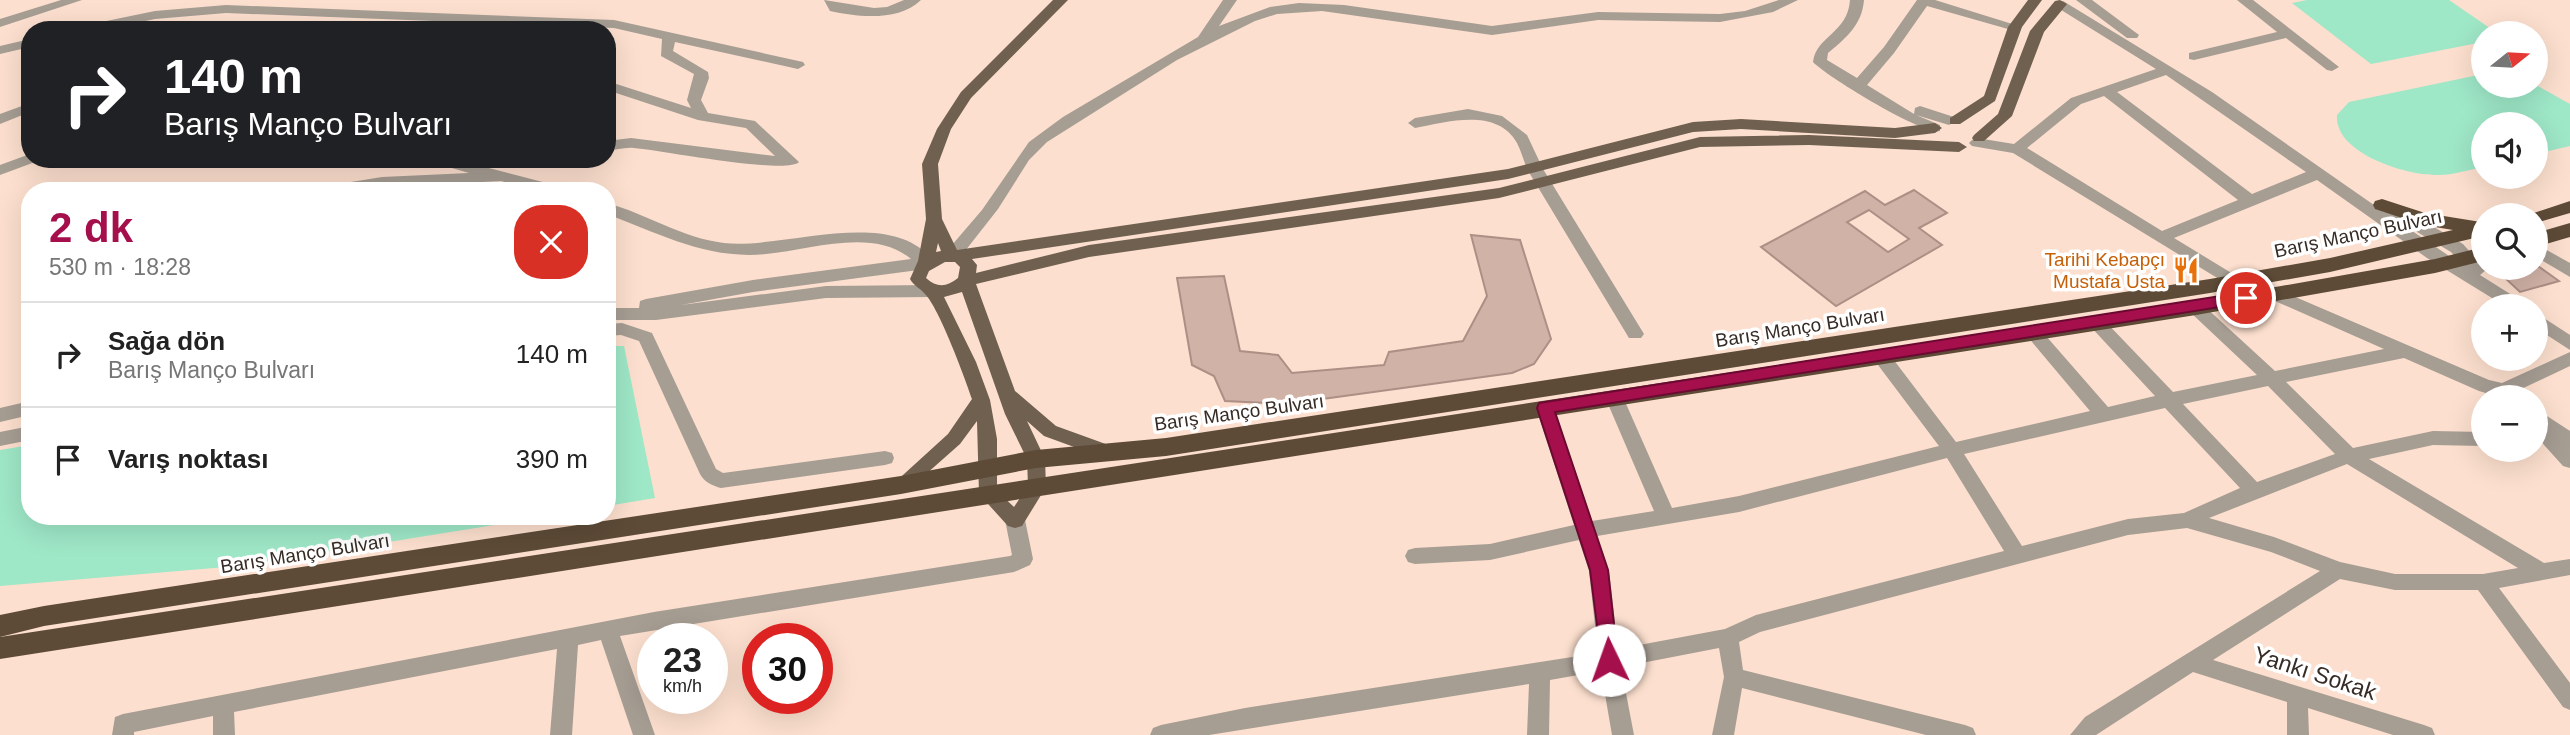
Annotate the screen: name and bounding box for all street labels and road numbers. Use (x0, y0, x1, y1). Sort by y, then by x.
street label: Barış Manço Bulvarı (2272, 205, 2444, 262)
street label: Barış Manço Bulvarı (1714, 304, 1886, 351)
street label: Barış Manço Bulvarı (1153, 390, 1325, 435)
street label: Barış Manço Bulvarı (219, 530, 391, 577)
street label: Yankı Sokak (2250, 641, 2380, 705)

